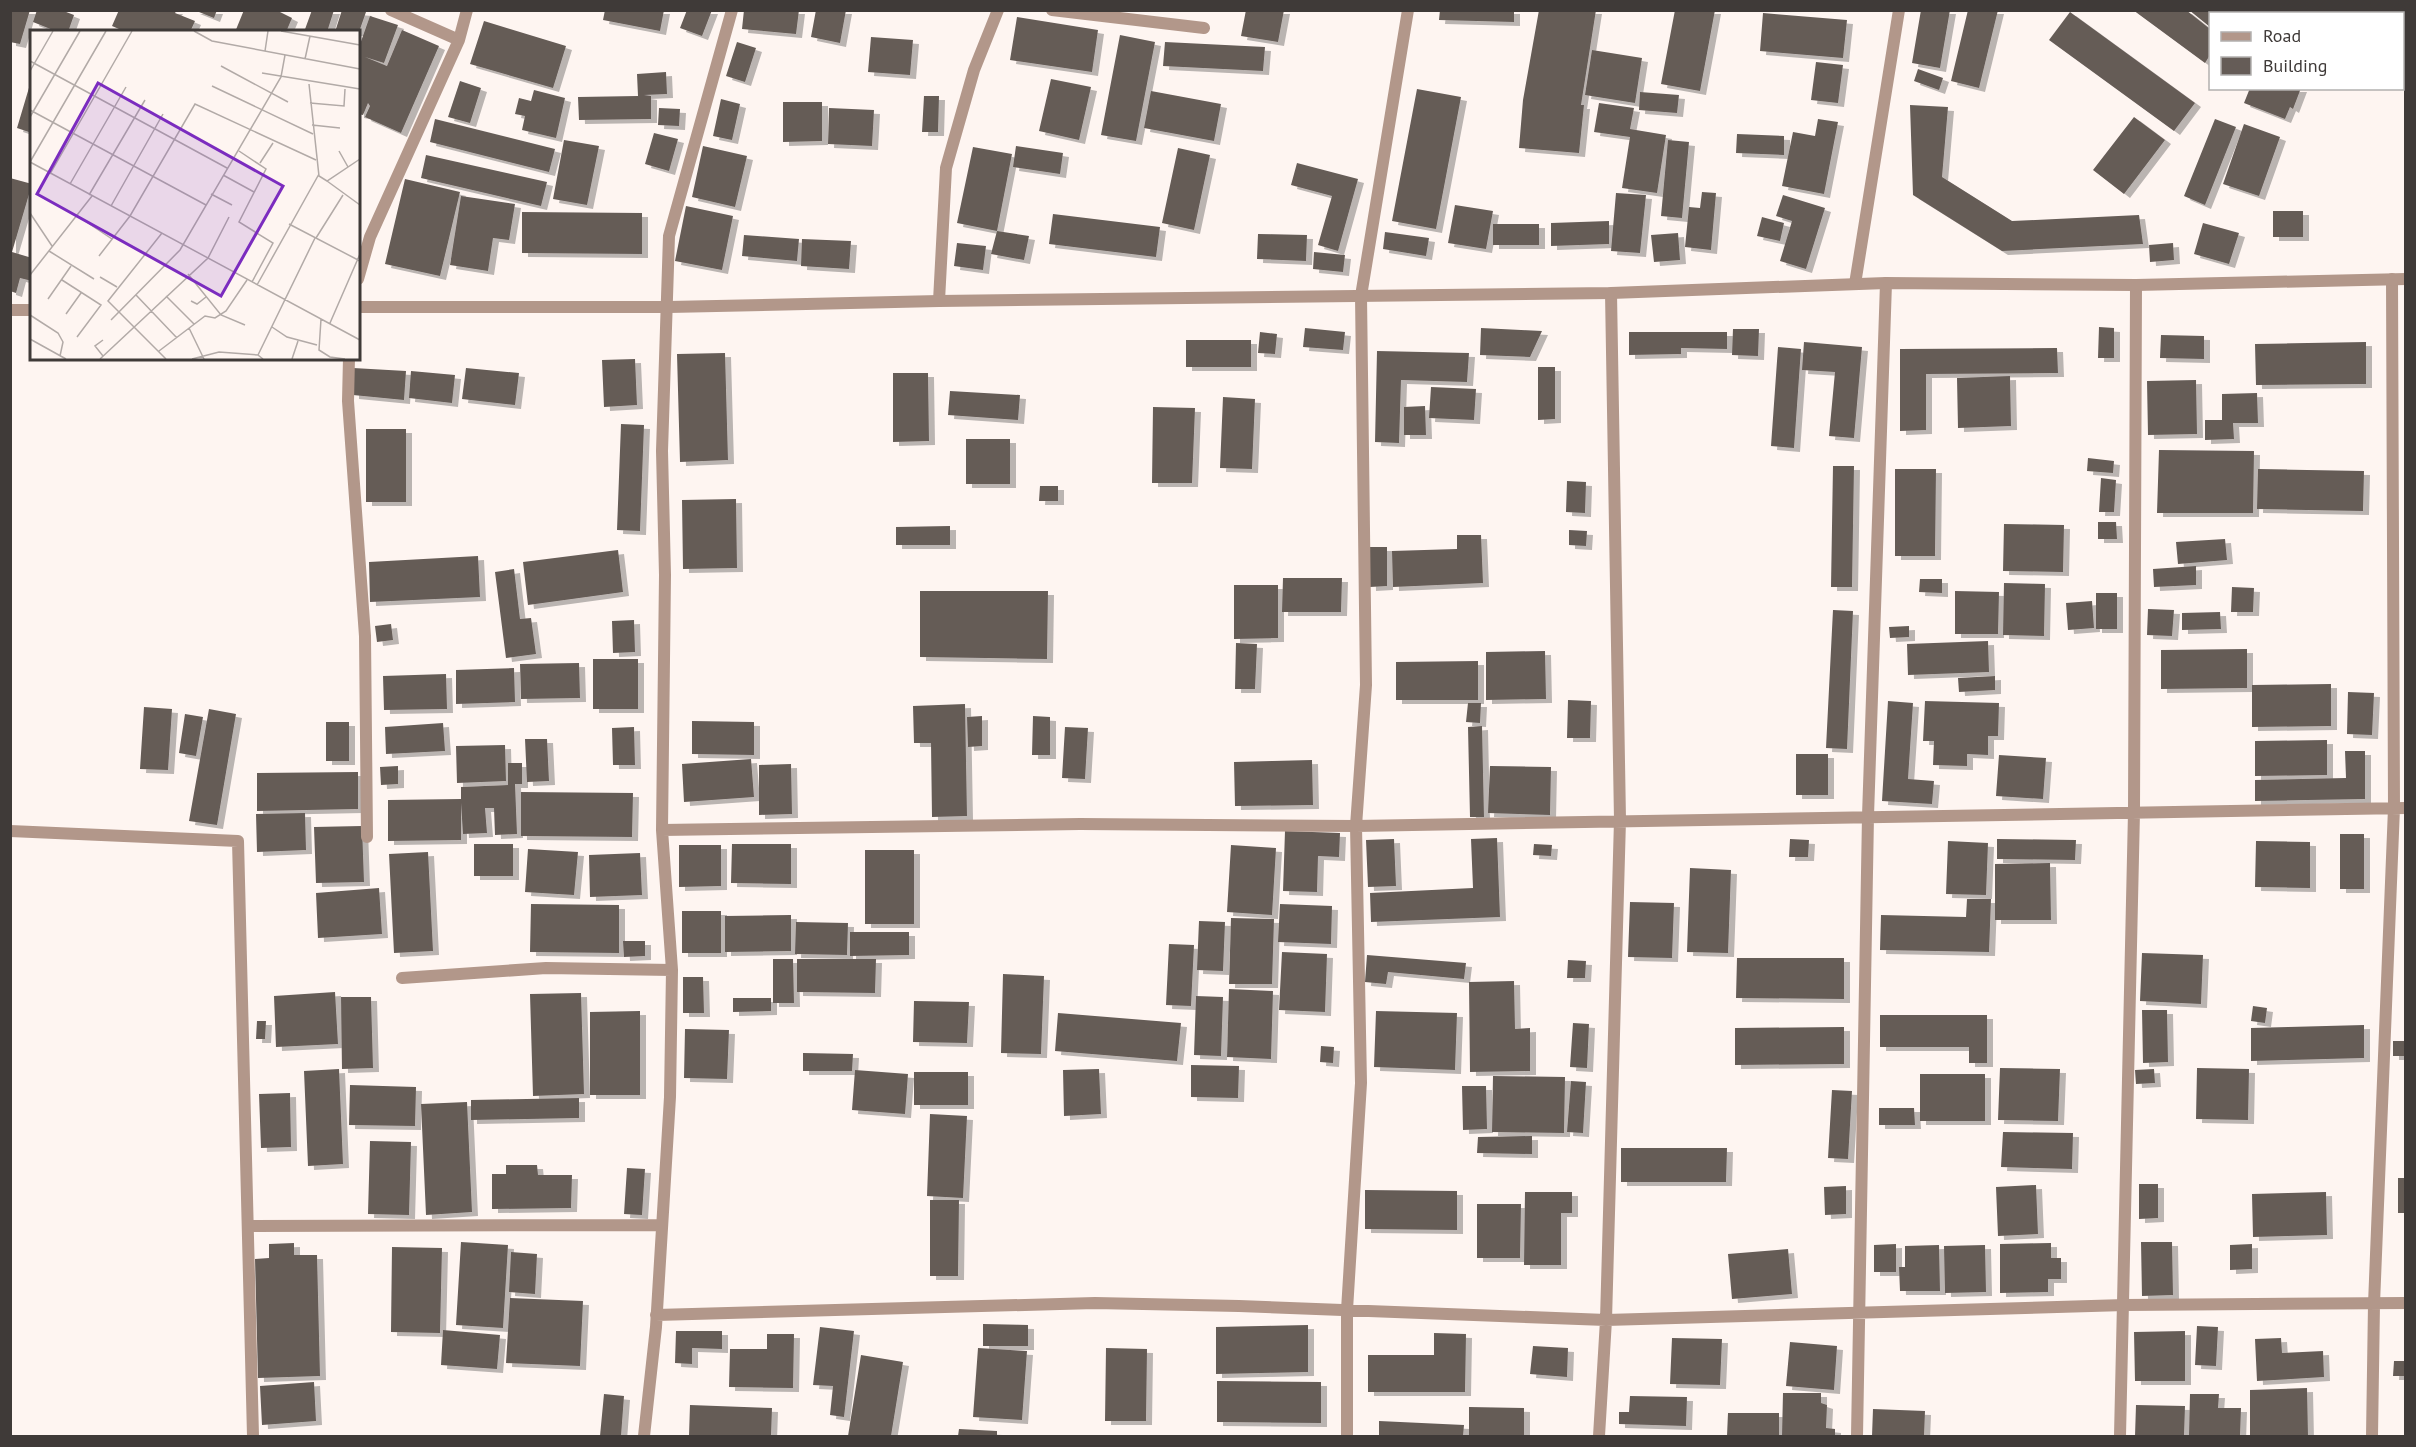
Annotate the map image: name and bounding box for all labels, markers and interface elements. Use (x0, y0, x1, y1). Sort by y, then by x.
legend (2209, 12, 2404, 90)
text: Road (2263, 24, 2301, 47)
inset map (30, 30, 360, 360)
text: Building (2263, 54, 2327, 77)

